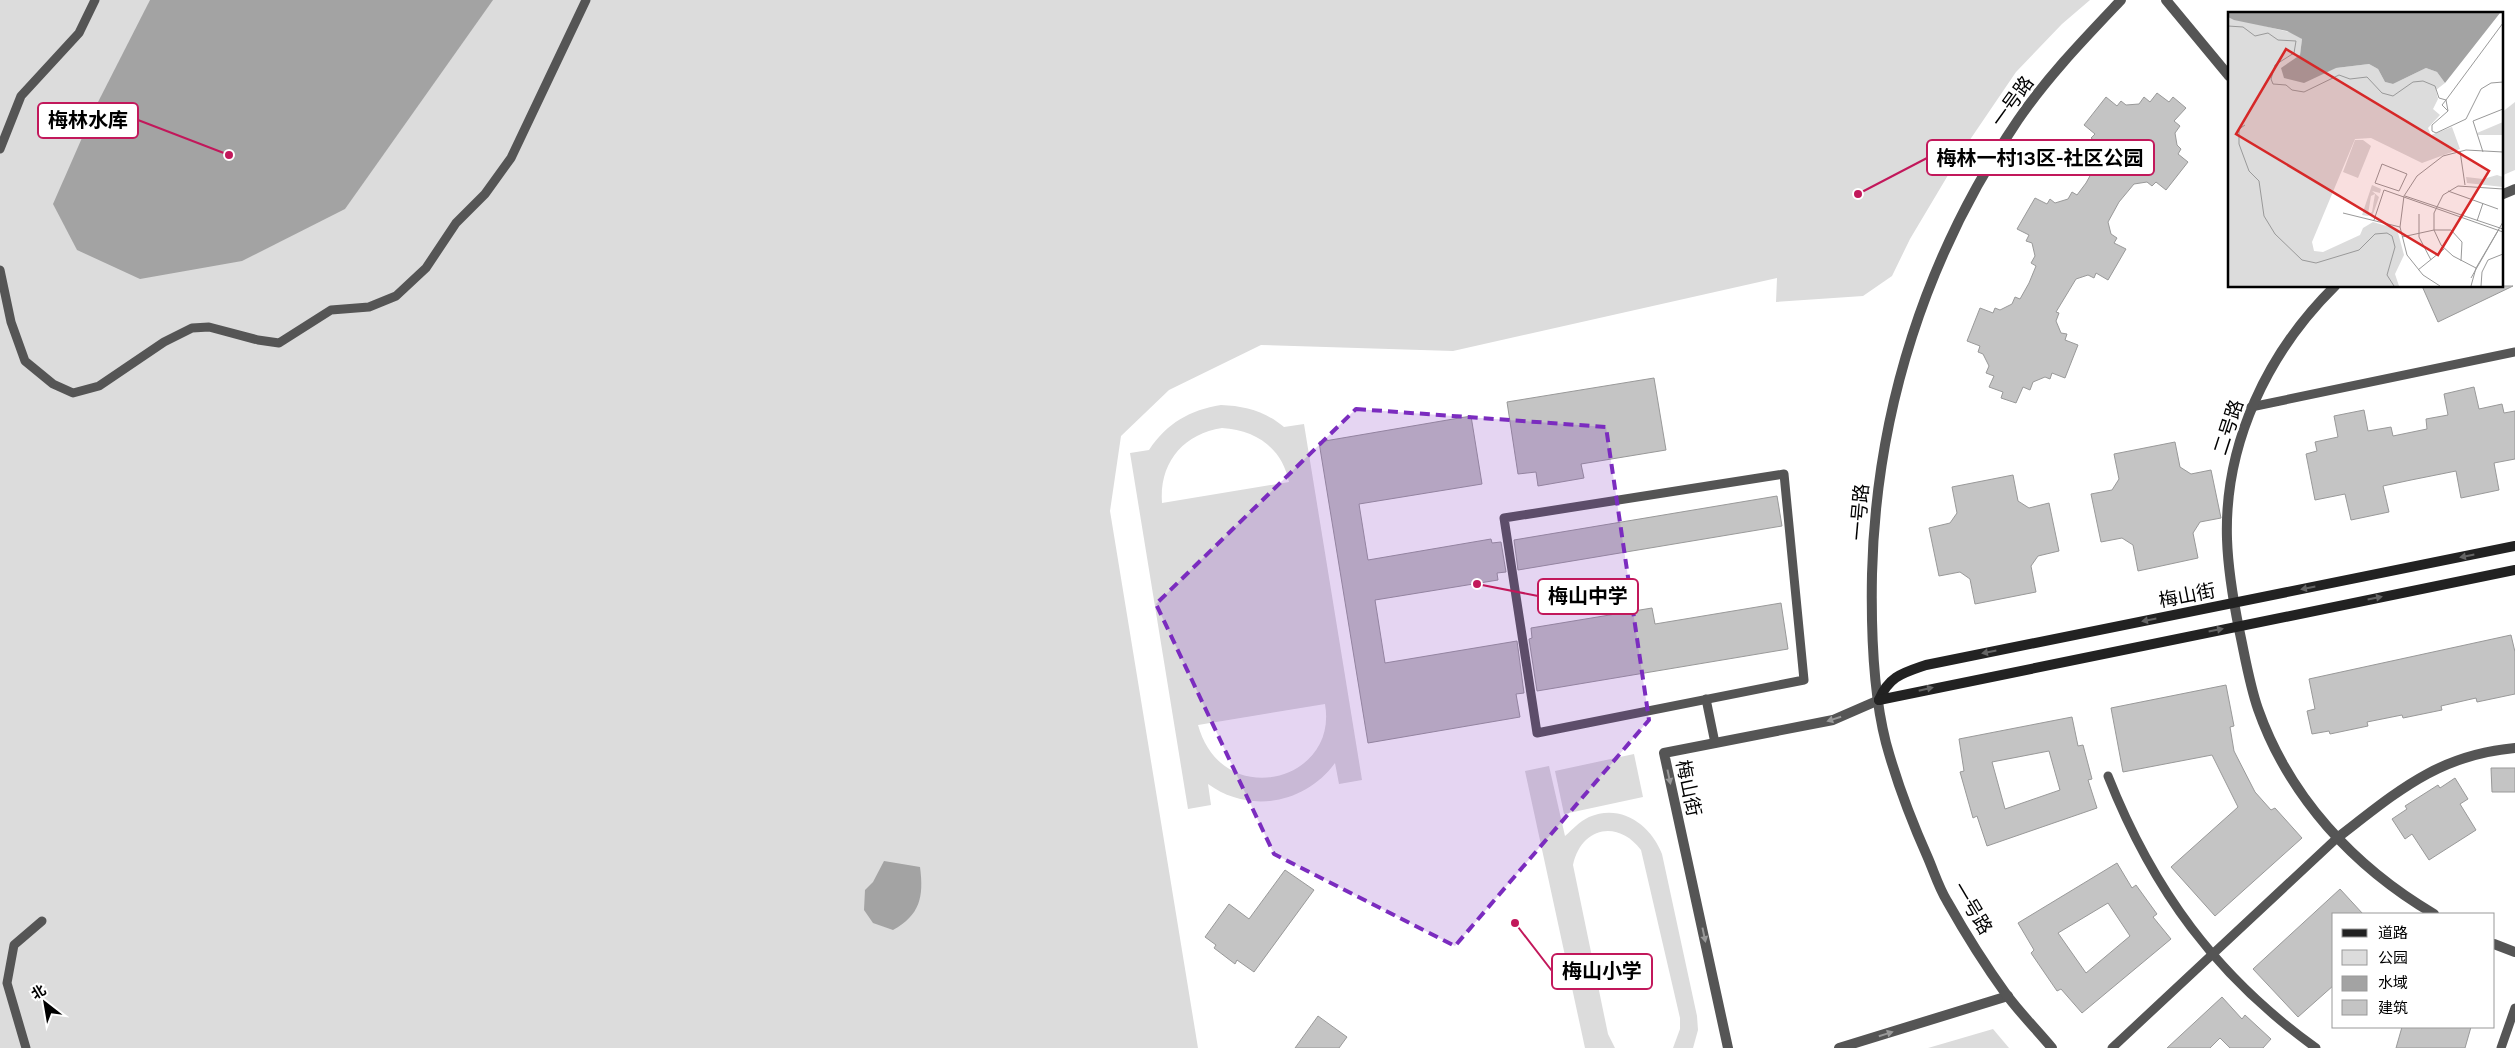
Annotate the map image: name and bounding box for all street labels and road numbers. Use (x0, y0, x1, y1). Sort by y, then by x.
street label: 一号路 (1987, 72, 2038, 131)
street label: 二号路 (2210, 397, 2248, 458)
street label: 一号路 (1847, 483, 1873, 541)
street label: 梅山街 (2157, 580, 2217, 612)
street label: 梅山街 (1671, 758, 1705, 818)
street label: 一号路 (1948, 878, 1996, 939)

